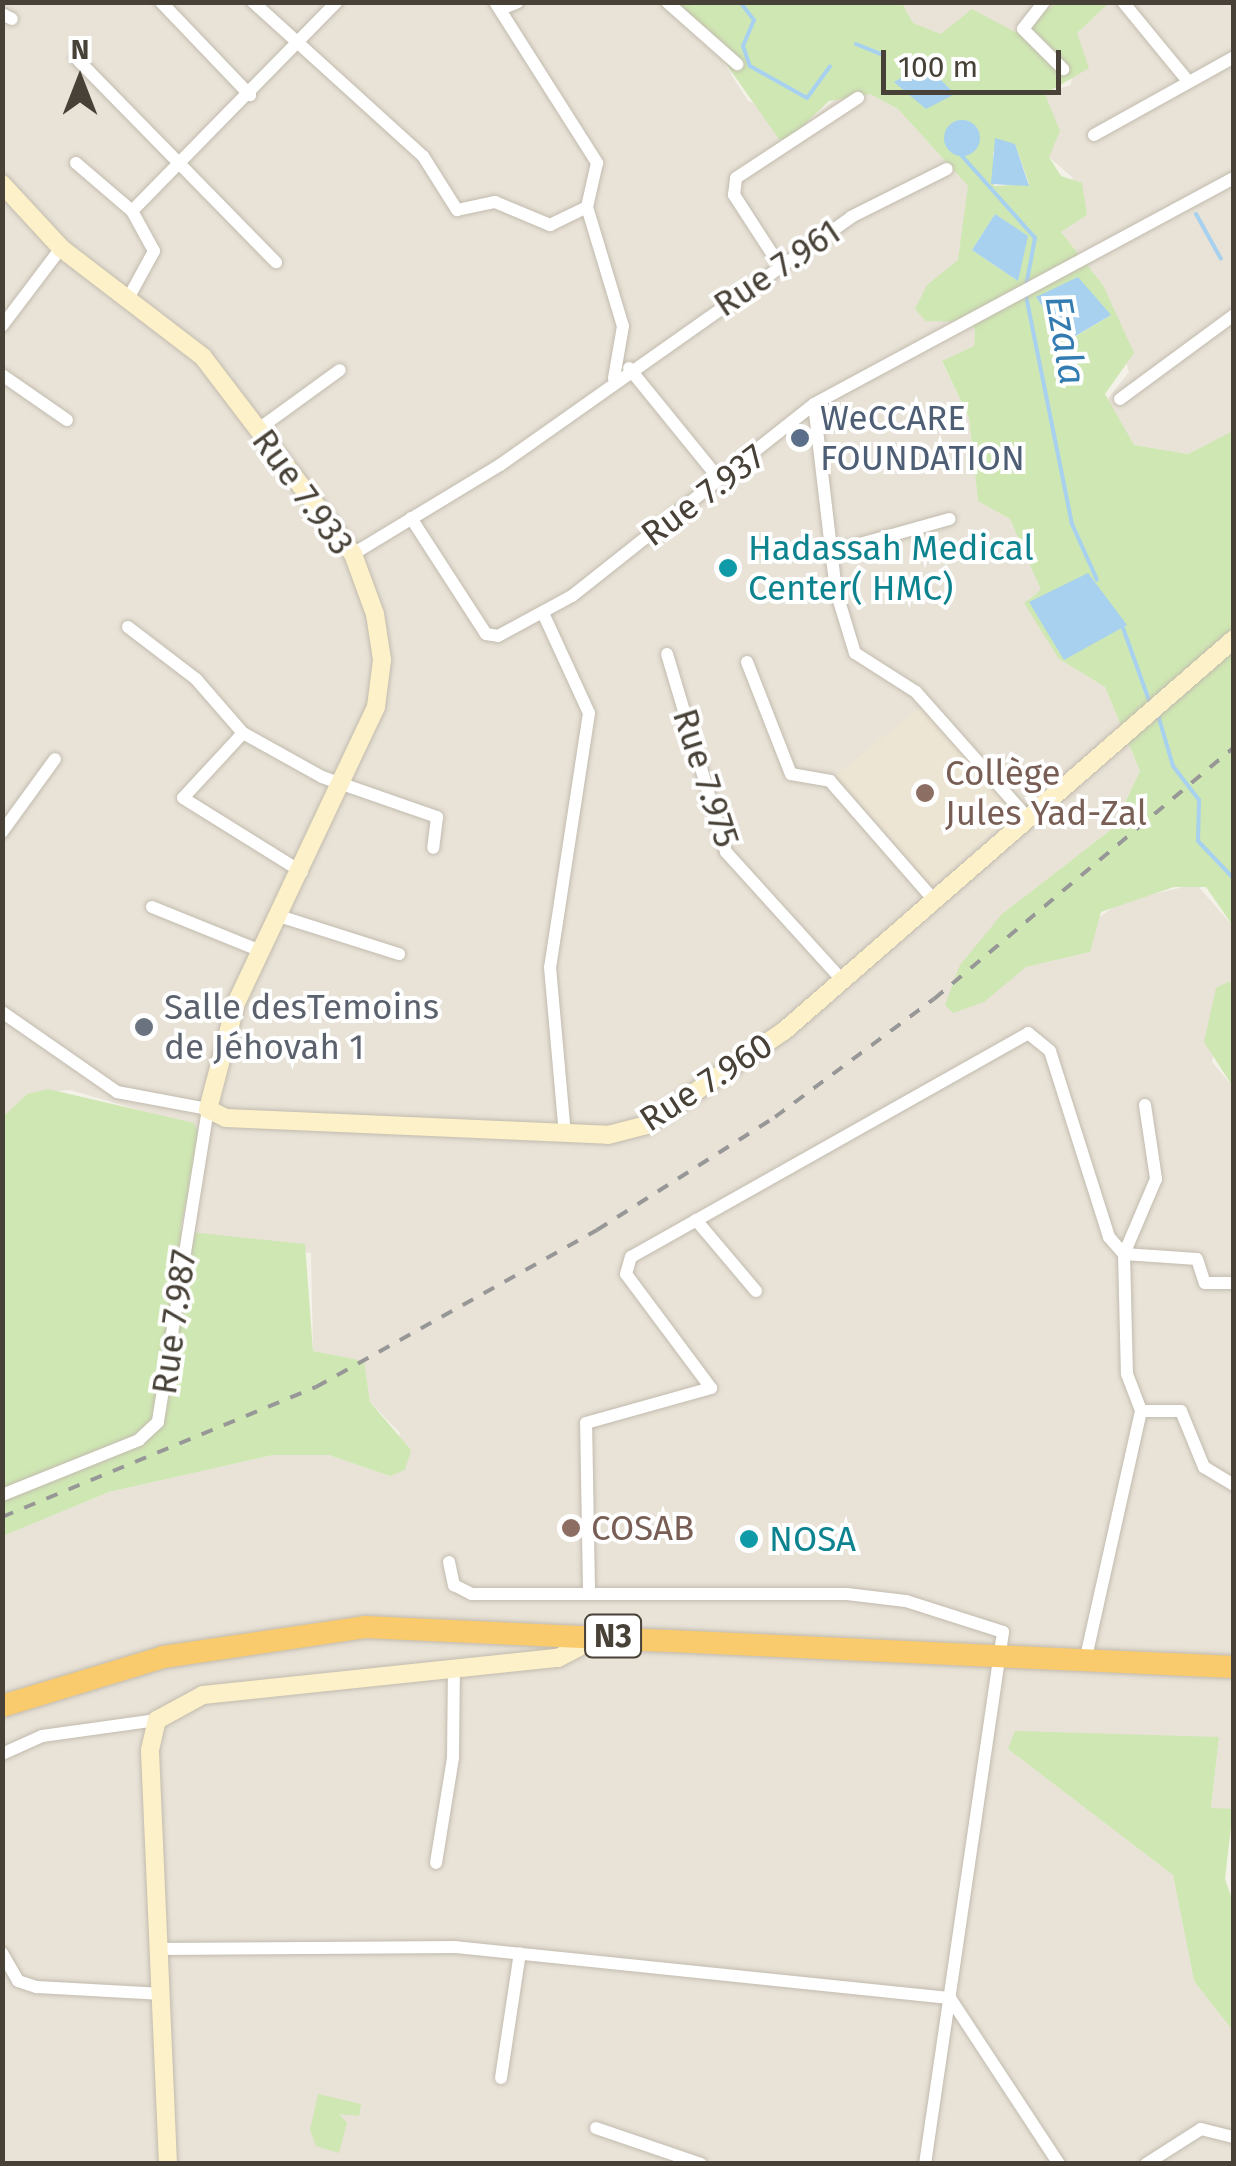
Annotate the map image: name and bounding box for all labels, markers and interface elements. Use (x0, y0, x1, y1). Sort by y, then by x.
north arrow (30, 30, 130, 130)
scale bar (886, 30, 1066, 92)
text: N (71, 33, 89, 66)
text: 100 m (898, 49, 978, 85)
street label: Rue 7.961 (706, 210, 848, 326)
water label: Ezala (1035, 292, 1095, 388)
place label: WeCCARE FOUNDATION (820, 397, 1025, 479)
street label: Rue 7.933 (243, 421, 363, 563)
marker: WeCCARE FOUNDATION (789, 427, 811, 449)
street label: Rue 7.937 (633, 435, 773, 555)
place label: Hadassah Medical Center( HMC) (748, 527, 1034, 609)
marker: Hadassah Medical Center( HMC) (717, 557, 739, 579)
street label: Rue 7.975 (664, 703, 748, 853)
place label: Collège Jules Yad-Zal (945, 752, 1147, 834)
marker: Collège Jules Yad-Zal (914, 782, 936, 804)
place label: Salle desTemoins de Jéhovah 1 (164, 986, 439, 1068)
marker: Salle desTemoins de Jéhovah 1 (133, 1016, 155, 1038)
street label: Rue 7.960 (632, 1024, 780, 1140)
street label: Rue 7.987 (143, 1247, 205, 1397)
place label: COSAB (591, 1507, 694, 1549)
marker: COSAB (560, 1517, 582, 1539)
place label: NOSA (769, 1518, 856, 1560)
marker: NOSA (738, 1528, 760, 1550)
road number: N3 (583, 1609, 643, 1663)

